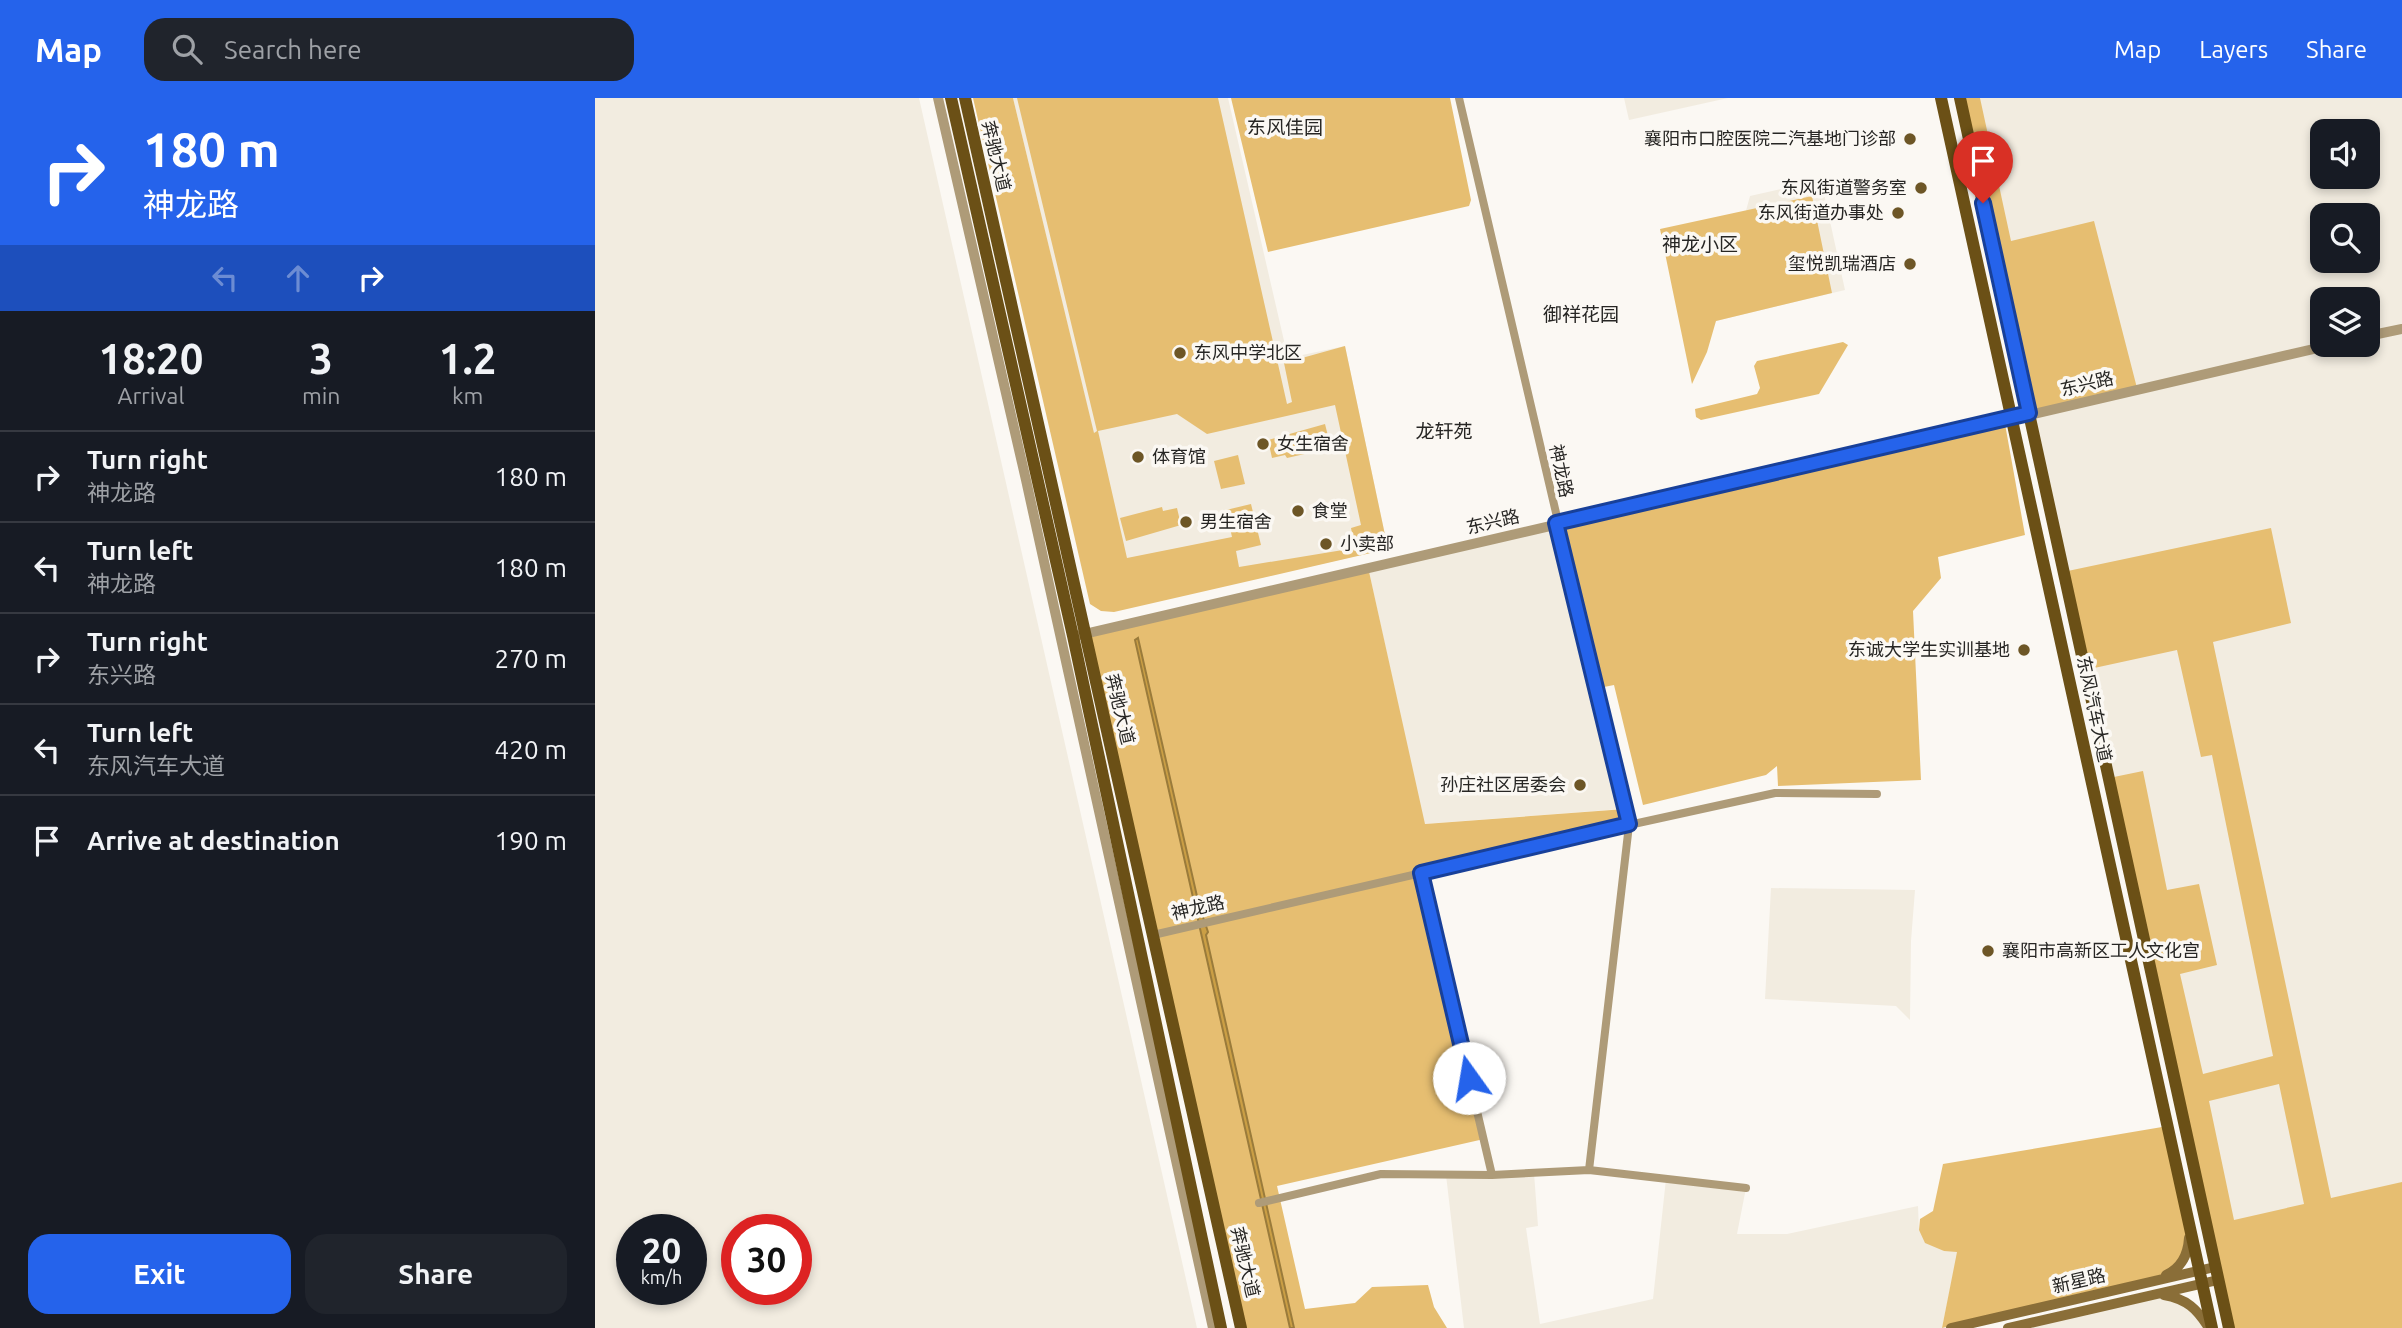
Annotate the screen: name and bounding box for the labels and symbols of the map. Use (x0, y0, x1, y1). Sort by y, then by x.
district label: 东风佳园 (1247, 116, 1323, 138)
street label: 奔驰大道 (979, 118, 1015, 193)
place label: 襄阳市口腔医院二汽基地门诊部 (1644, 128, 1896, 148)
marker: 襄阳市口腔医院二汽基地门诊部 (1902, 131, 1918, 147)
pin (1953, 131, 2013, 203)
place label: 东风街道警务室 (1781, 177, 1907, 197)
marker: 东风街道警务室 (1913, 180, 1929, 196)
place label: 东风街道办事处 (1758, 202, 1884, 222)
marker: 东风街道办事处 (1890, 205, 1906, 221)
district label: 神龙小区 (1662, 233, 1738, 255)
place label: 玺悦凯瑞酒店 (1788, 253, 1896, 273)
marker: 玺悦凯瑞酒店 (1902, 256, 1918, 272)
district label: 御祥花园 (1543, 303, 1619, 325)
place label: 东风中学北区 (1194, 342, 1302, 362)
marker: 东风中学北区 (1172, 345, 1188, 361)
street label: 东兴路 (2058, 367, 2115, 399)
district label: 龙轩苑 (1415, 420, 1473, 442)
place label: 女生宿舍 (1277, 433, 1349, 453)
marker: 女生宿舍 (1255, 436, 1271, 452)
street label: 神龙路 (1547, 442, 1577, 499)
place label: 体育馆 (1152, 446, 1206, 466)
marker: 体育馆 (1130, 449, 1146, 465)
place label: 食堂 (1312, 500, 1348, 520)
marker: 食堂 (1290, 503, 1306, 519)
street label: 东兴路 (1464, 505, 1521, 537)
place label: 男生宿舍 (1200, 511, 1272, 531)
marker: 男生宿舍 (1178, 514, 1194, 530)
place label: 小卖部 (1340, 533, 1394, 553)
marker: 小卖部 (1318, 536, 1334, 552)
place label: 东诚大学生实训基地 (1848, 639, 2010, 659)
marker: 东诚大学生实训基地 (2016, 642, 2032, 658)
street label: 东风汽车大道 (2074, 654, 2116, 764)
street label: 奔驰大道 (1103, 671, 1139, 746)
place label: 孙庄社区居委会 (1440, 774, 1566, 794)
marker: 孙庄社区居委会 (1572, 777, 1588, 793)
street label: 神龙路 (1169, 891, 1226, 923)
place label: 襄阳市高新区工人文化宫 (2002, 940, 2200, 960)
marker: 襄阳市高新区工人文化宫 (1980, 943, 1996, 959)
position arrow (1432, 1041, 1506, 1115)
speed limit sign: 30 (721, 1214, 812, 1305)
street label: 奔驰大道 (1228, 1224, 1264, 1299)
street label: 新星路 (2050, 1264, 2107, 1296)

